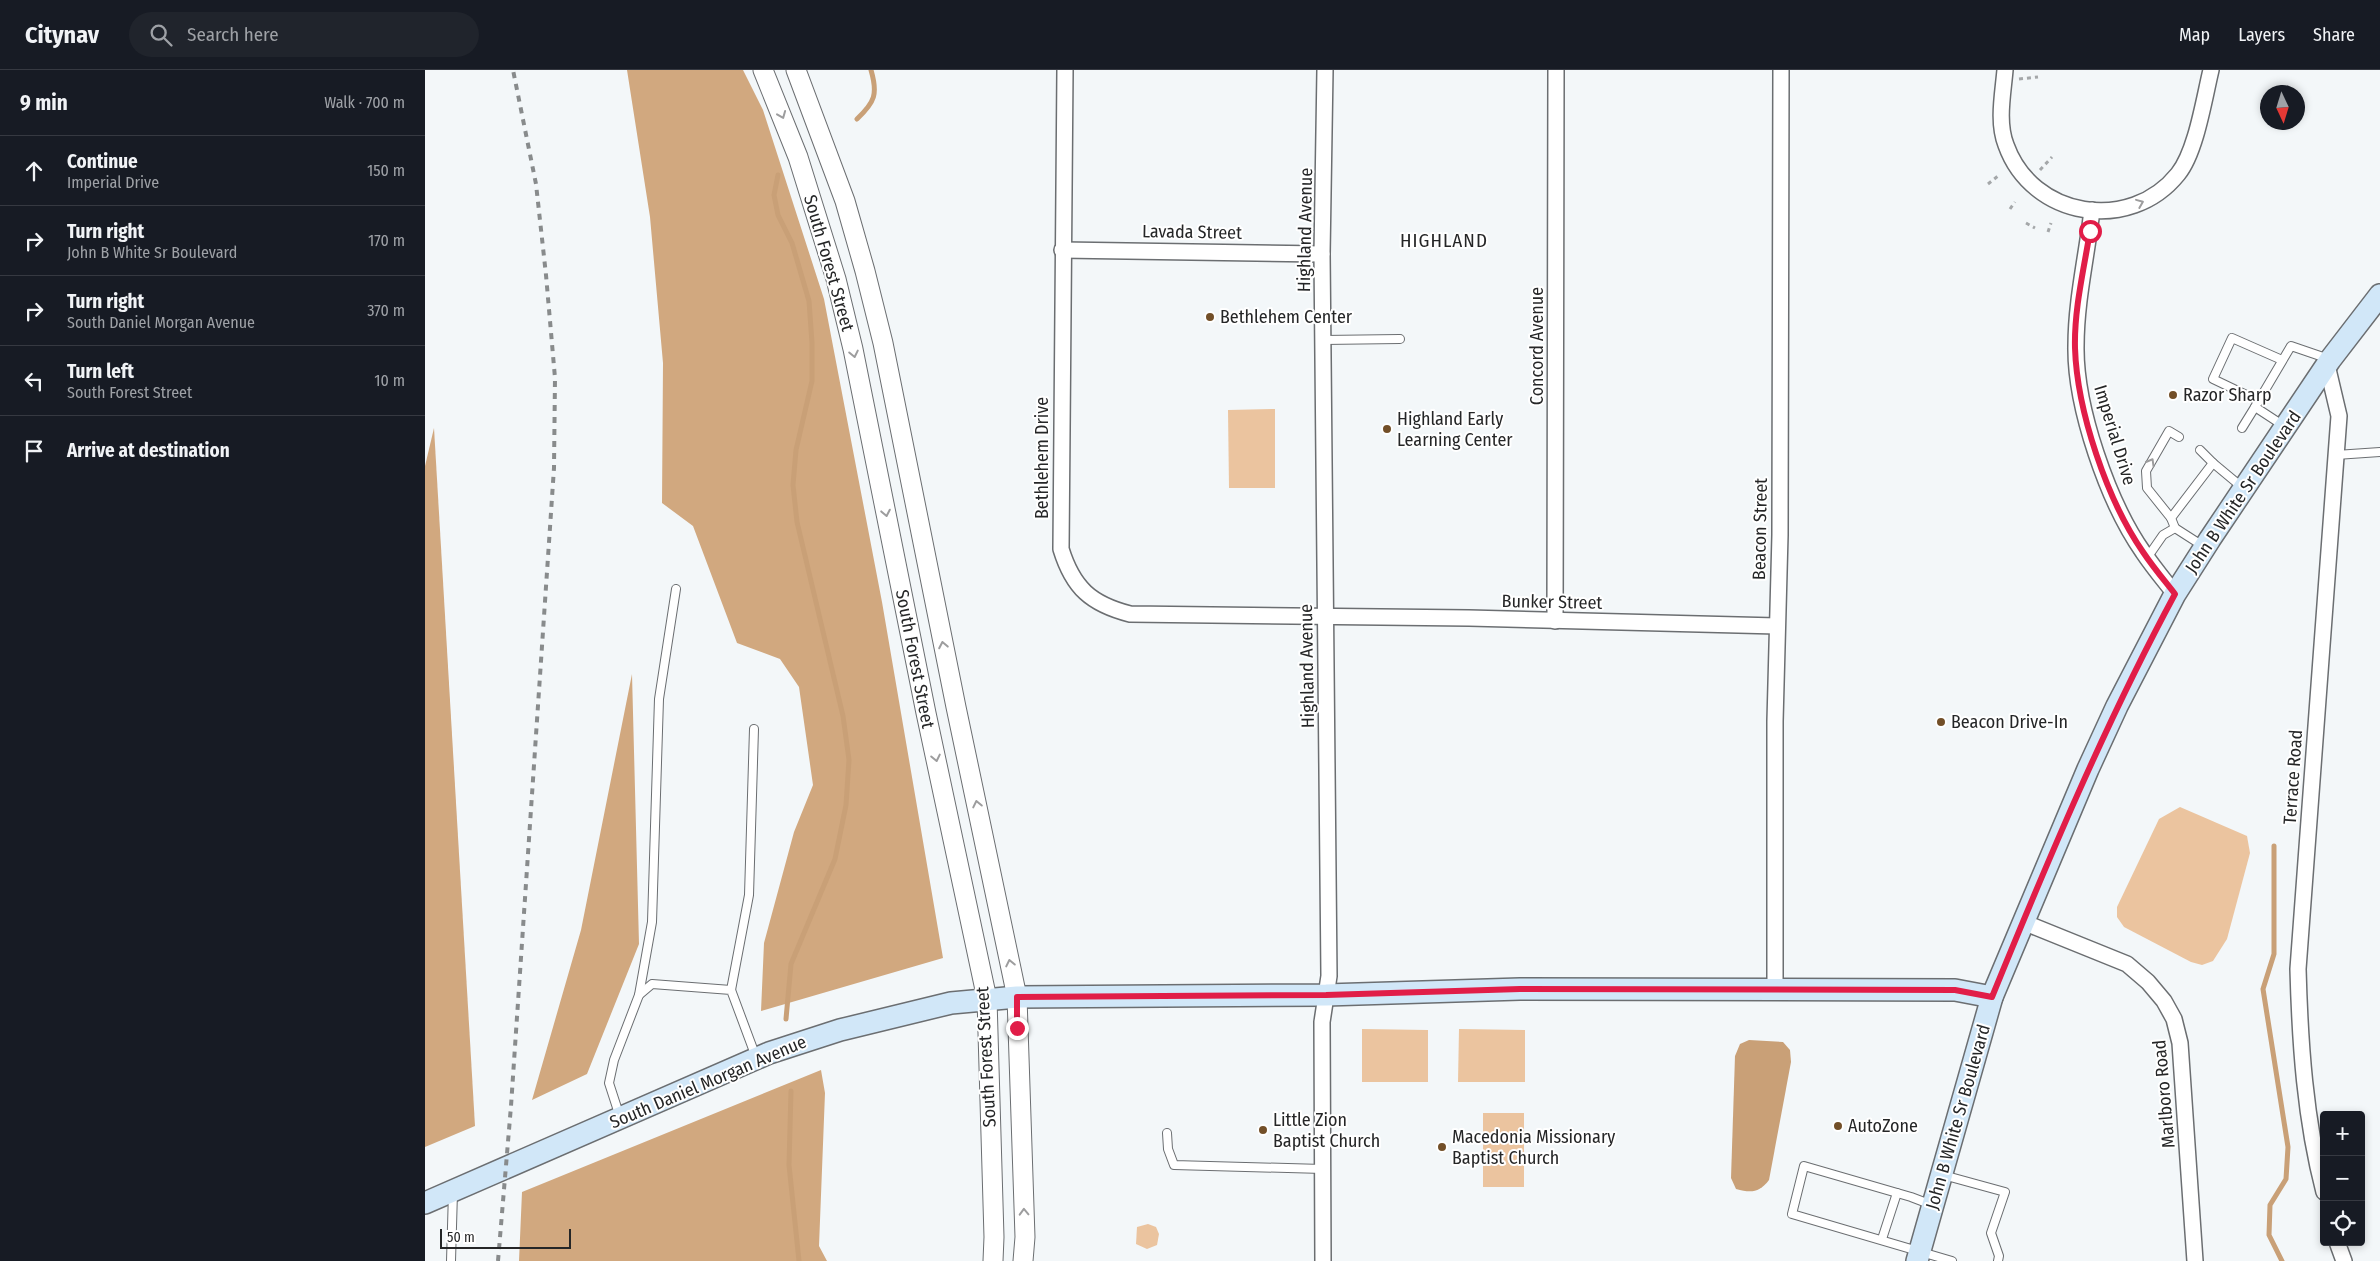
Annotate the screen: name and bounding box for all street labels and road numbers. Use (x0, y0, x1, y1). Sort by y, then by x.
street label: Highland Avenue (1293, 168, 1317, 292)
street label: South Forest Street (799, 192, 859, 334)
street label: Lavada Street (1142, 220, 1242, 244)
street label: Concord Avenue (1526, 287, 1548, 405)
street label: Imperial Drive (2089, 382, 2141, 488)
street label: Bethlehem Drive (1031, 397, 1053, 519)
street label: John B White Sr Boulevard (2180, 406, 2306, 578)
street label: Beacon Street (1748, 478, 1772, 580)
street label: South Forest Street (891, 588, 939, 730)
street label: Bunker Street (1501, 590, 1603, 614)
street label: Highland Avenue (1295, 604, 1319, 728)
street label: Terrace Road (2279, 729, 2307, 825)
street label: South Forest Street (971, 986, 1001, 1128)
street label: John B White Sr Boulevard (1921, 1022, 1995, 1212)
street label: South Daniel Morgan Avenue (606, 1031, 810, 1133)
street label: Marlboro Road (2148, 1039, 2180, 1149)

